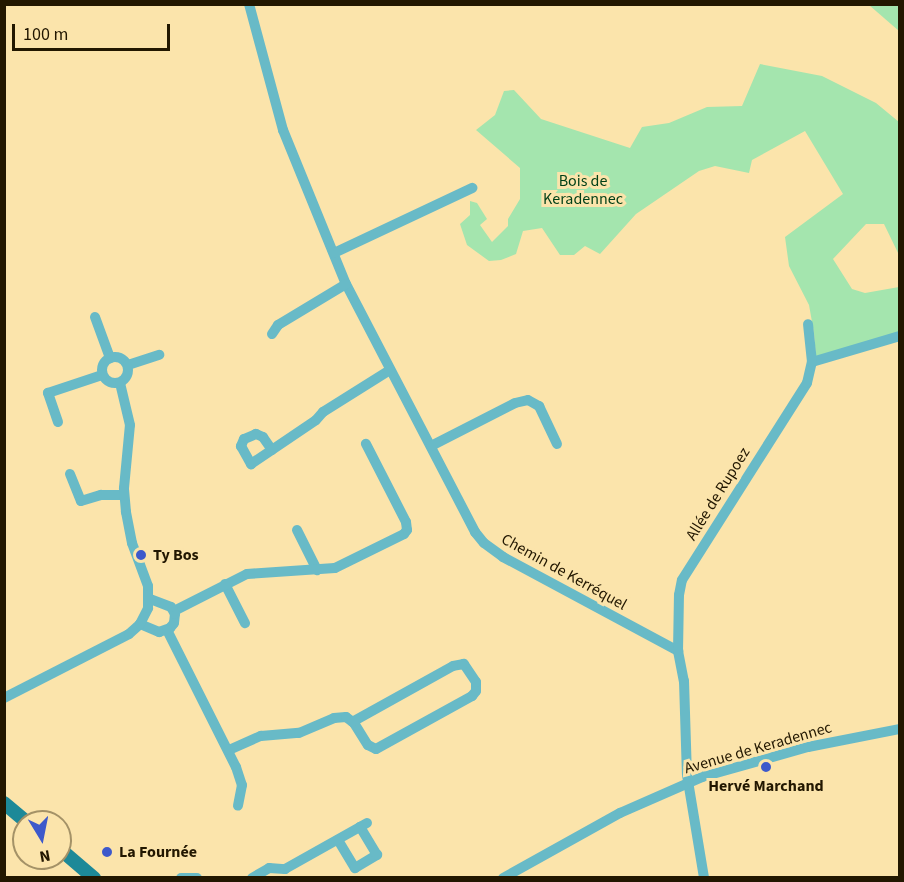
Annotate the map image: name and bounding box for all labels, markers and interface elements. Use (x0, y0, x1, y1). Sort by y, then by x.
scale bar (15, 12, 172, 50)
text: 100 m (23, 22, 68, 47)
park label: Bois de Keradennec (543, 171, 623, 209)
street label: Allée de Rupoez (682, 444, 754, 544)
street label: Chemin de Kerréquel (498, 530, 630, 614)
place label: Ty Bos (153, 545, 199, 565)
marker: Ty Bos (134, 548, 148, 562)
street label: Avenue de Keradennec (682, 718, 834, 778)
marker: Hervé Marchand (759, 760, 773, 774)
place label: Hervé Marchand (708, 776, 824, 796)
north arrow (12, 810, 72, 870)
place label: La Fournée (119, 842, 197, 862)
text: N (38, 844, 52, 868)
marker: La Fournée (100, 845, 114, 859)

